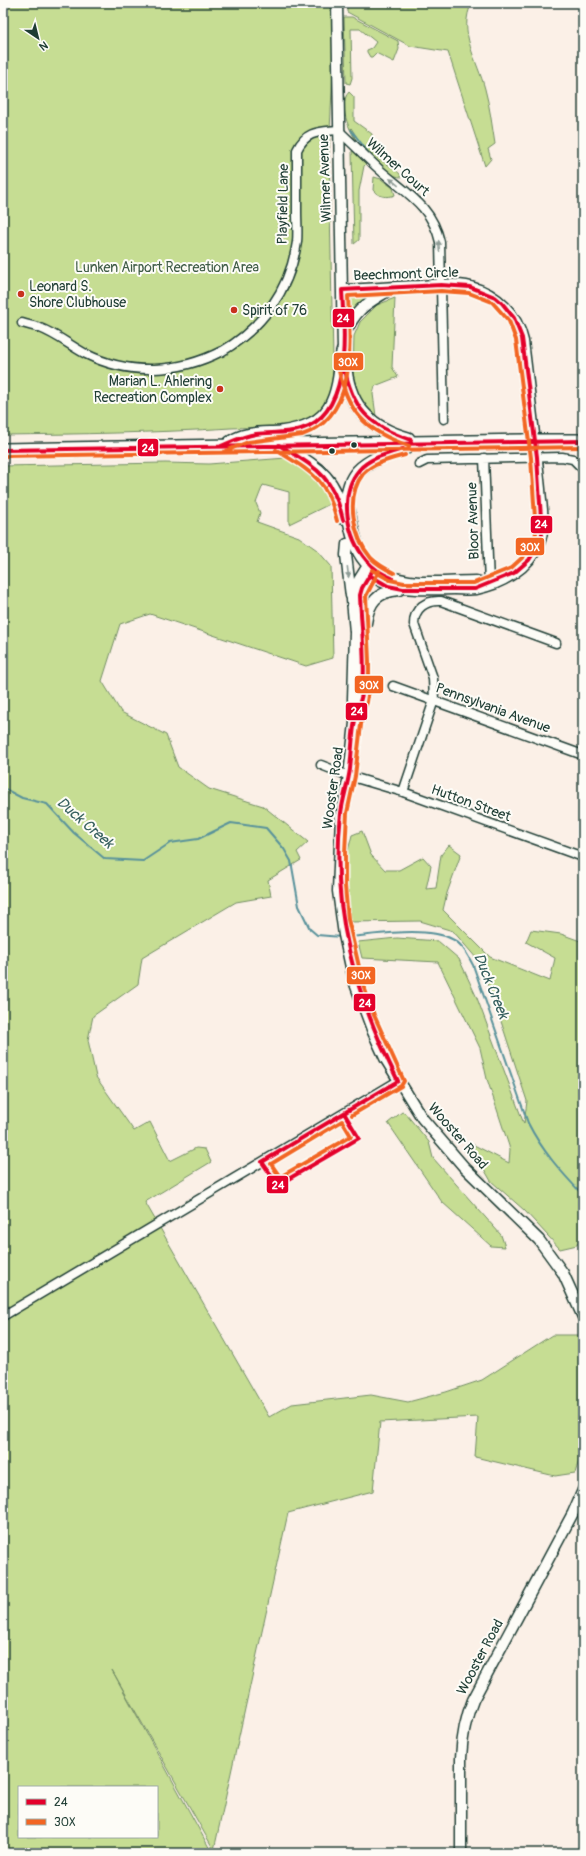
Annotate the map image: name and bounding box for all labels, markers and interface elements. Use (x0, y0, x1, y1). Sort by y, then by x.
north arrow (18, 18, 58, 58)
text: N (36, 38, 50, 54)
street label: Wilmer Avenue (315, 134, 335, 222)
street label: Wilmer Court (363, 134, 433, 200)
street label: Playfield Lane (274, 163, 292, 244)
one-way arrow (388, 177, 399, 186)
one-way arrow (436, 240, 443, 252)
park label: Lunken Airport Recreation Area (75, 259, 259, 276)
street label: Beechmont Circle (353, 264, 459, 284)
place label: Leonard S. Shore Clubhouse (29, 278, 126, 311)
marker: Leonard S. Shore Clubhouse (16, 289, 26, 299)
place label: Spirit of 76 (242, 302, 307, 319)
marker: Spirit of 76 (229, 305, 239, 315)
line badge: 24 (332, 308, 355, 328)
text: 24 (337, 312, 350, 325)
line badge: 30X (333, 352, 364, 371)
text: 30X (338, 356, 358, 369)
place label: Marian L. Ahlering Recreation Complex (94, 373, 212, 406)
marker: Marian L. Ahlering Recreation Complex (215, 384, 225, 394)
line badge: 24 (137, 438, 159, 457)
unlabelled marker (349, 440, 359, 450)
text: 24 (142, 442, 155, 455)
unlabelled marker (327, 446, 337, 456)
street label: Bloor Avenue (463, 482, 483, 560)
line badge: 24 (530, 515, 553, 534)
text: 24 (535, 518, 548, 531)
line badge: 30X (515, 537, 545, 556)
text: 30X (520, 541, 540, 554)
one-way arrow (344, 566, 351, 578)
line badge: 30X (354, 675, 384, 694)
text: 30X (359, 679, 379, 692)
street label: Pennsylvania Avenue (433, 679, 553, 737)
line badge: 24 (345, 702, 368, 721)
text: 24 (351, 705, 364, 718)
street label: Wooster Road (319, 746, 347, 830)
street label: Hutton Street (429, 781, 513, 825)
water label: Duck Creek (53, 793, 119, 854)
water label: Duck Creek (469, 950, 513, 1023)
line badge: 30X (346, 966, 376, 985)
text: 30X (351, 969, 371, 982)
line badge: 24 (353, 993, 376, 1012)
text: 24 (359, 997, 372, 1010)
street label: Wooster Road (424, 1099, 492, 1173)
line badge: 24 (266, 1175, 289, 1194)
text: 24 (272, 1179, 285, 1192)
street label: Wooster Road (453, 1616, 507, 1698)
legend (18, 1786, 158, 1838)
text: 24 (54, 1795, 68, 1810)
text: 30X (54, 1815, 76, 1830)

